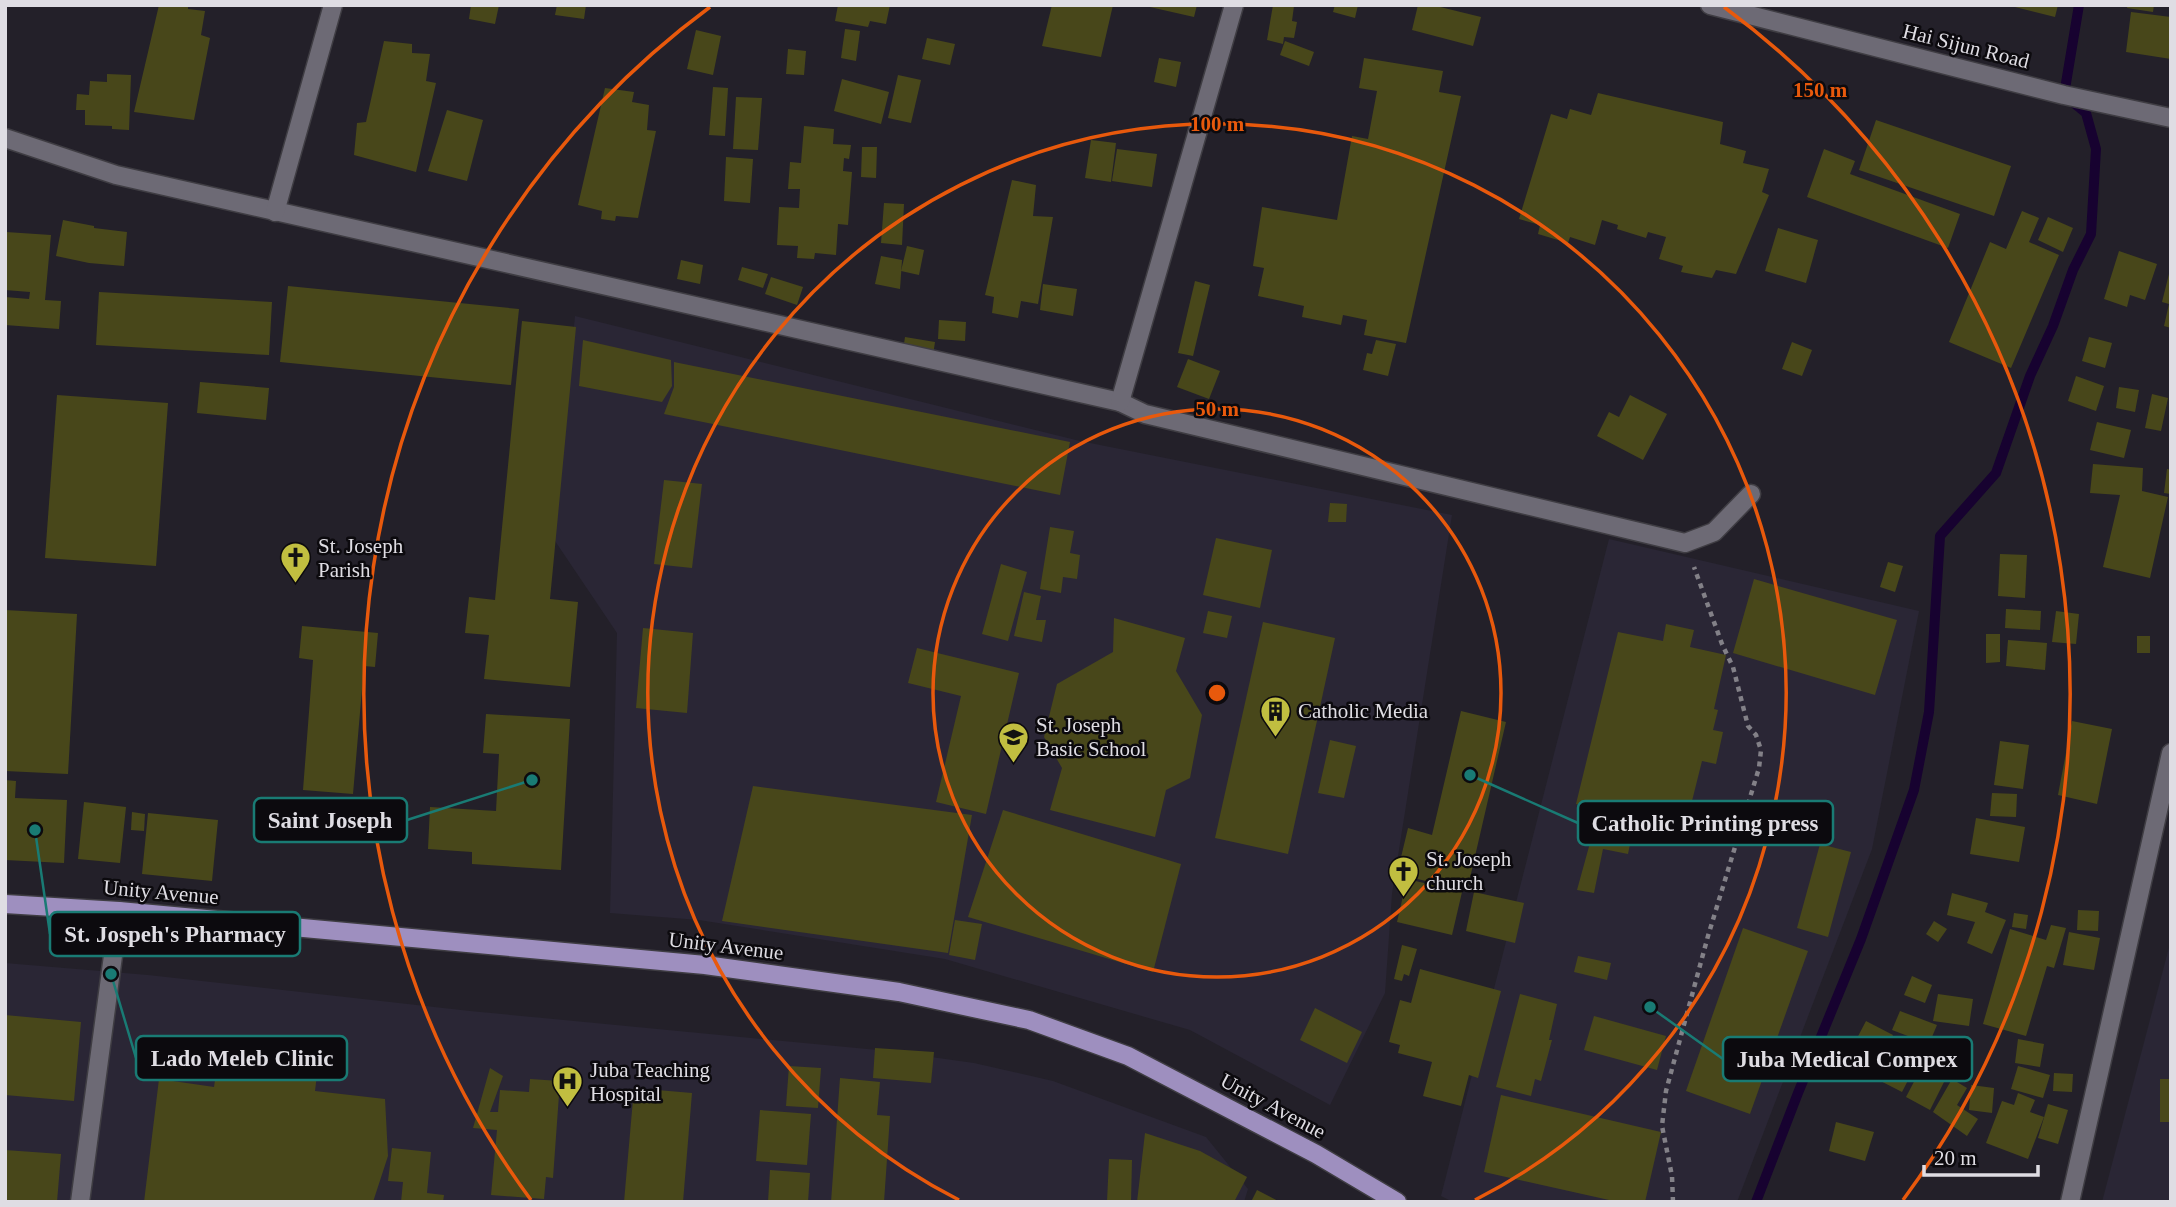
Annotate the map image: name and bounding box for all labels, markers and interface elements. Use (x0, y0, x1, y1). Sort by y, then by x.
street label: Hai Sijun Road (1900, 19, 2032, 73)
text: 150 m (1793, 78, 1848, 102)
text: 100 m (1190, 112, 1245, 136)
text: 50 m (1195, 397, 1239, 421)
place label: St. Joseph Parish (318, 534, 404, 582)
church icon: St. Joseph Parish (278, 541, 312, 585)
centre of rings (1205, 681, 1229, 705)
building icon: Catholic Media (1258, 694, 1292, 738)
place label: Catholic Media (1298, 699, 1429, 723)
place label: St. Joseph Basic School (1036, 713, 1146, 761)
school or university icon: St. Joseph Basic School (996, 720, 1030, 764)
callout: Saint Joseph (254, 798, 407, 842)
callout: Catholic Printing press (1578, 801, 1833, 845)
text: Saint Joseph (268, 808, 393, 833)
text: Catholic Printing press (1591, 811, 1819, 836)
place label: St. Joseph church (1426, 847, 1512, 895)
church icon: St. Joseph church (1386, 854, 1420, 898)
street label: Unity Avenue (102, 875, 220, 909)
callout: St. Jospeh's Pharmacy (50, 912, 300, 956)
text: St. Jospeh's Pharmacy (64, 922, 286, 947)
street label: Unity Avenue (667, 927, 785, 965)
callout: Lado Meleb Clinic (136, 1036, 347, 1080)
callout: Juba Medical Compex (1723, 1037, 1972, 1081)
text: Lado Meleb Clinic (151, 1046, 333, 1071)
text: Juba Medical Compex (1736, 1047, 1958, 1072)
place label: Juba Teaching Hospital (590, 1058, 711, 1106)
hospital icon: Juba Teaching Hospital (550, 1065, 584, 1109)
street label: Unity Avenue (1216, 1068, 1330, 1144)
scale bar (1924, 1134, 2038, 1178)
text: 20 m (1934, 1146, 1977, 1170)

